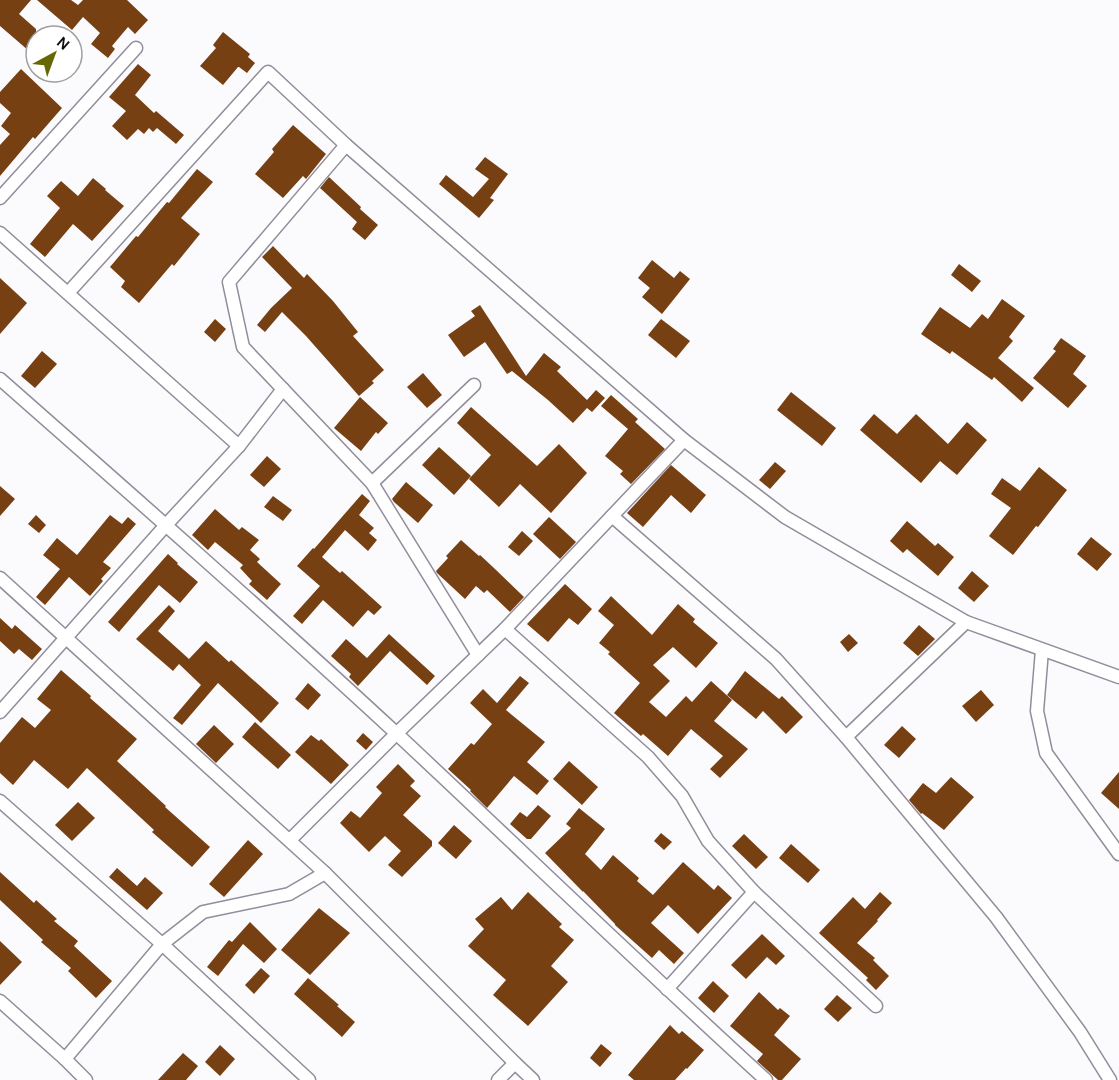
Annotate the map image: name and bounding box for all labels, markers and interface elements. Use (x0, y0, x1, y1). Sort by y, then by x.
north arrow (24, 24, 84, 84)
text: N (53, 32, 74, 54)

